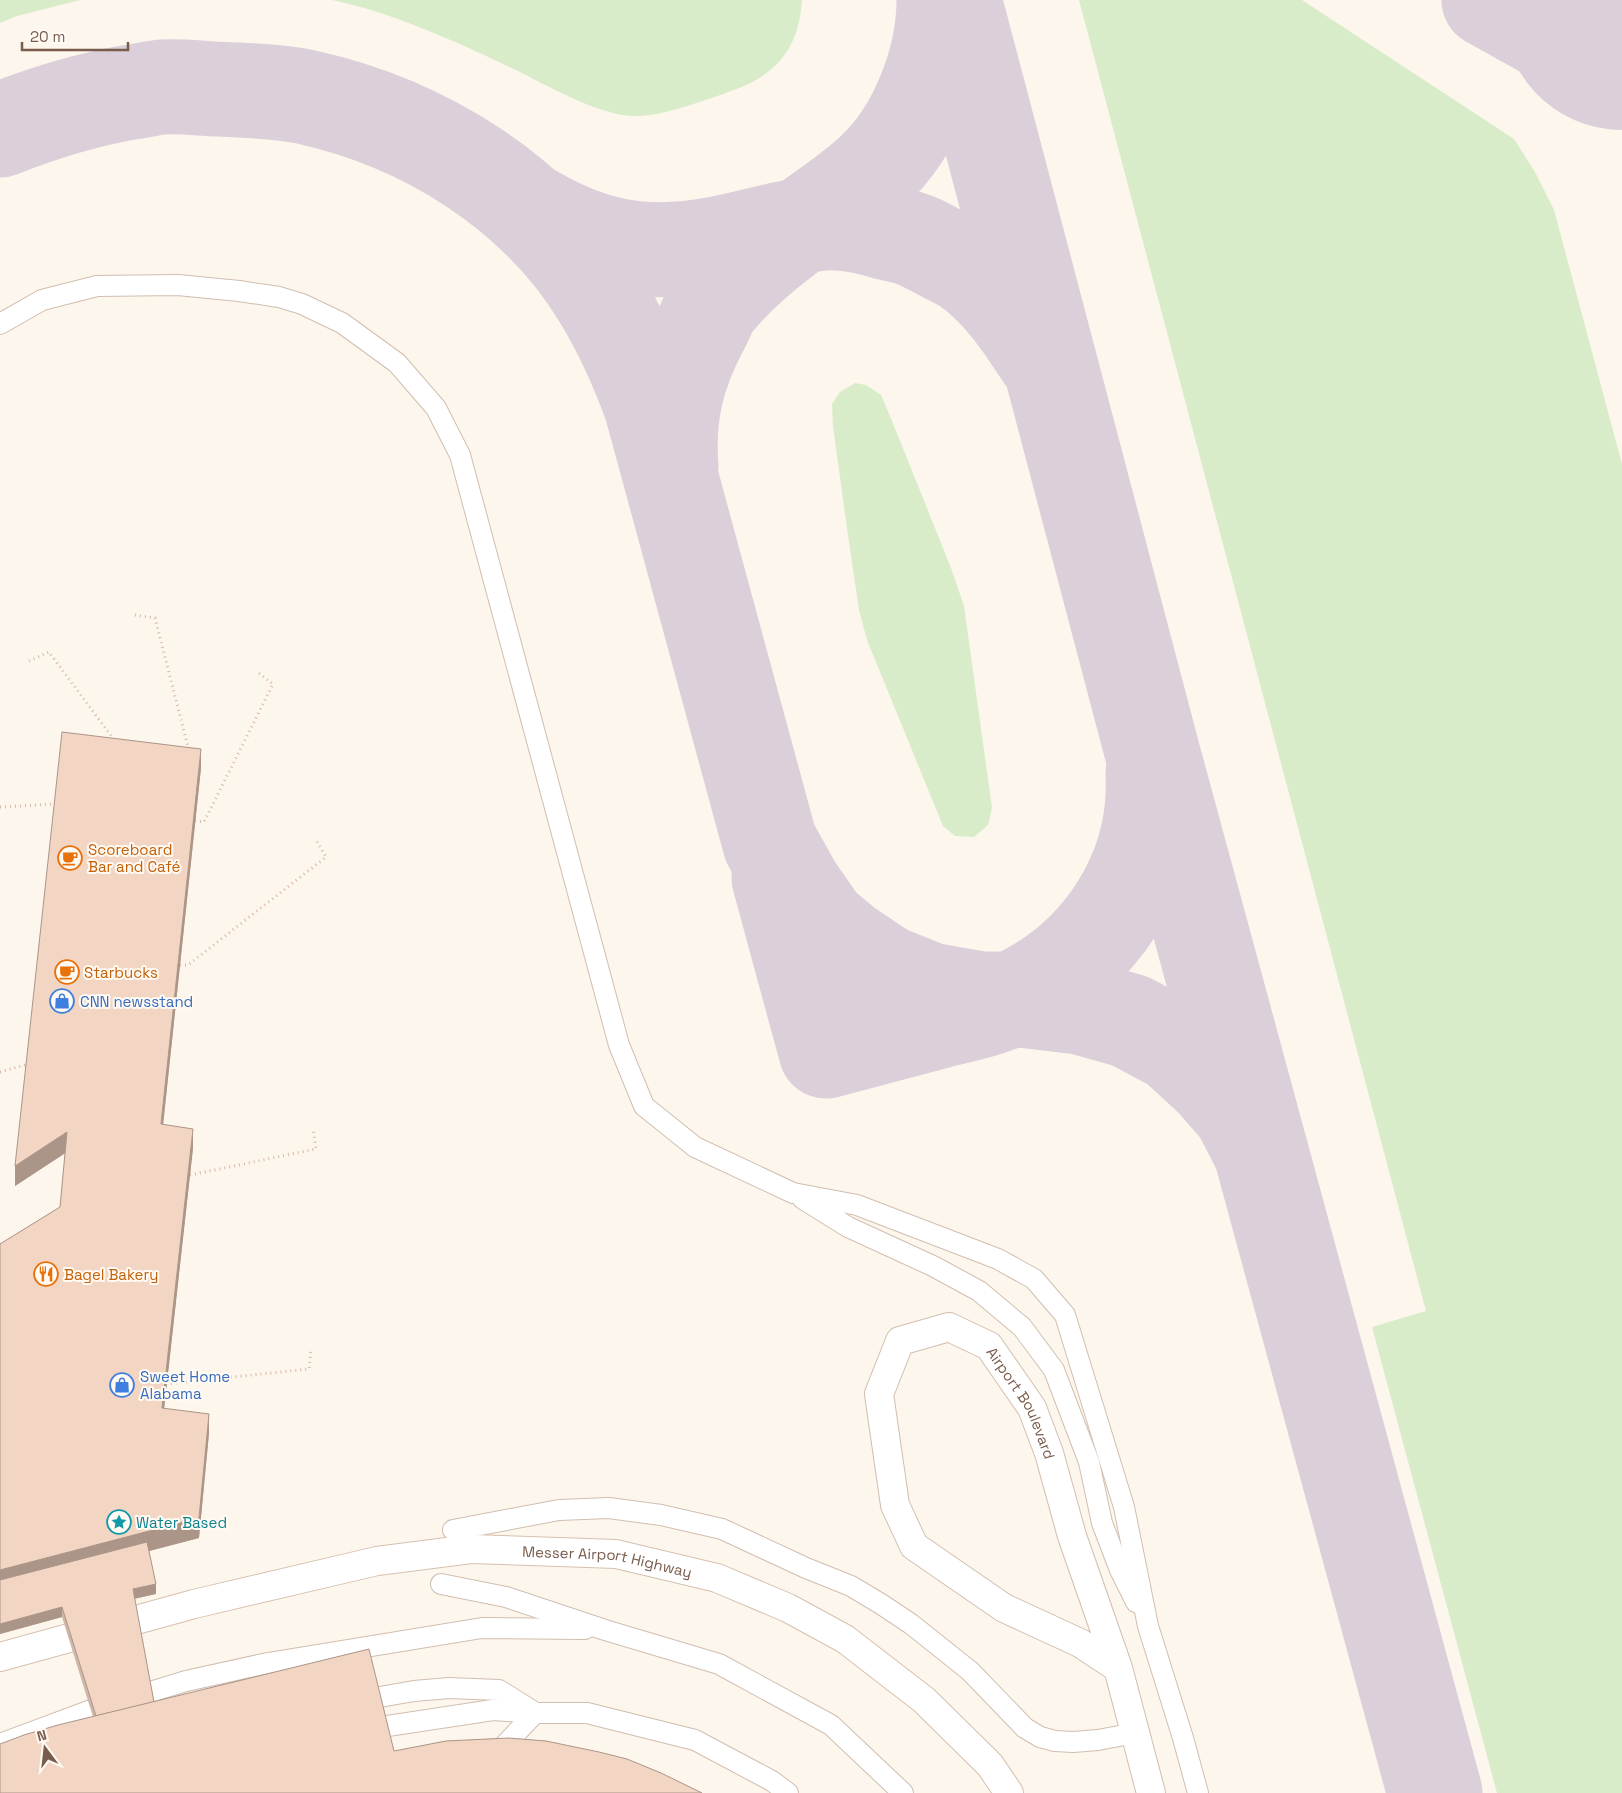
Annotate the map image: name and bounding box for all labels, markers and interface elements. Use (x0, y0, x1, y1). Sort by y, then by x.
scale bar (22, 20, 129, 52)
text: 20 m (30, 27, 65, 46)
place label: Scoreboard Bar and Café (88, 840, 180, 876)
cafe icon: Scoreboard Bar and Café (57, 845, 83, 871)
cafe icon: Starbucks (54, 959, 80, 985)
place label: Starbucks (84, 963, 158, 982)
shop icon: CNN newsstand (49, 988, 75, 1014)
place label: CNN newsstand (80, 992, 193, 1011)
restaurant icon: Bagel Bakery (33, 1261, 59, 1287)
place label: Bagel Bakery (64, 1265, 158, 1284)
street label: Airport Boulevard (983, 1343, 1060, 1461)
place label: Sweet Home Alabama (140, 1367, 230, 1403)
shop icon: Sweet Home Alabama (109, 1372, 135, 1398)
place icon: Water Based (106, 1509, 132, 1535)
place label: Water Based (136, 1513, 227, 1532)
street label: Messer Airport Highway (522, 1541, 694, 1581)
north arrow (20, 1723, 70, 1773)
text: N (35, 1726, 49, 1745)

